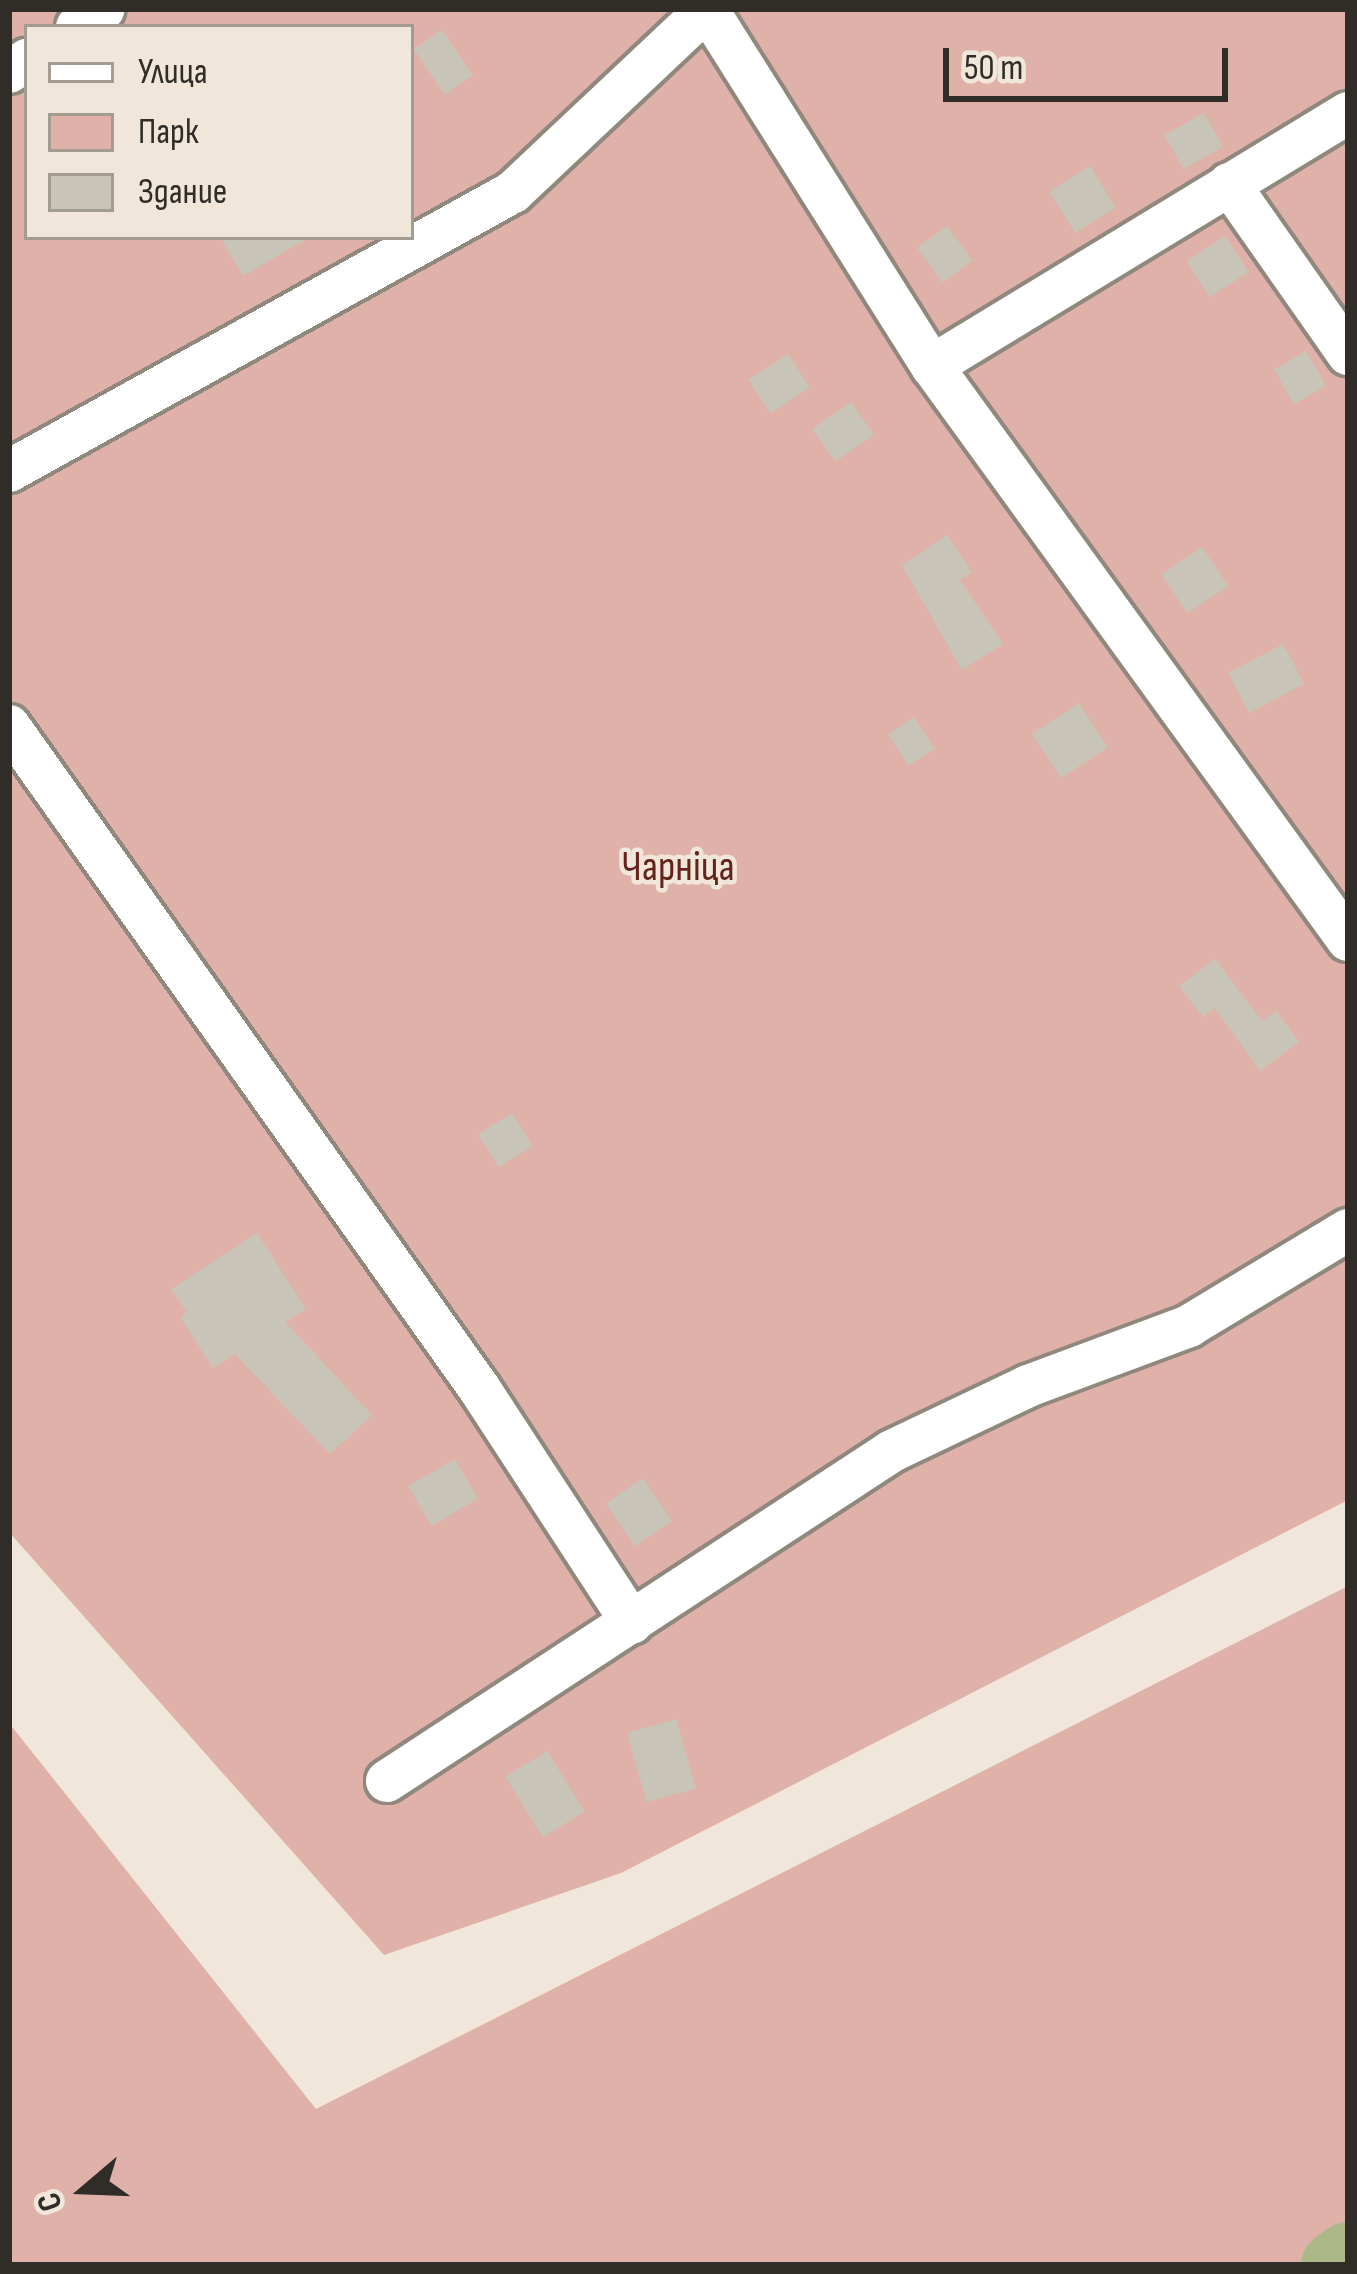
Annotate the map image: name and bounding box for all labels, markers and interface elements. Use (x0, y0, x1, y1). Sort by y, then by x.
legend (24, 24, 414, 240)
scale bar (949, 24, 1234, 98)
text: 50 m (964, 47, 1023, 90)
text: Улица (138, 51, 208, 94)
text: Парк (138, 111, 199, 154)
text: Здание (138, 171, 227, 214)
park label: Чарніца (621, 843, 735, 893)
north arrow (24, 2130, 144, 2250)
text: С (28, 2187, 72, 2216)

